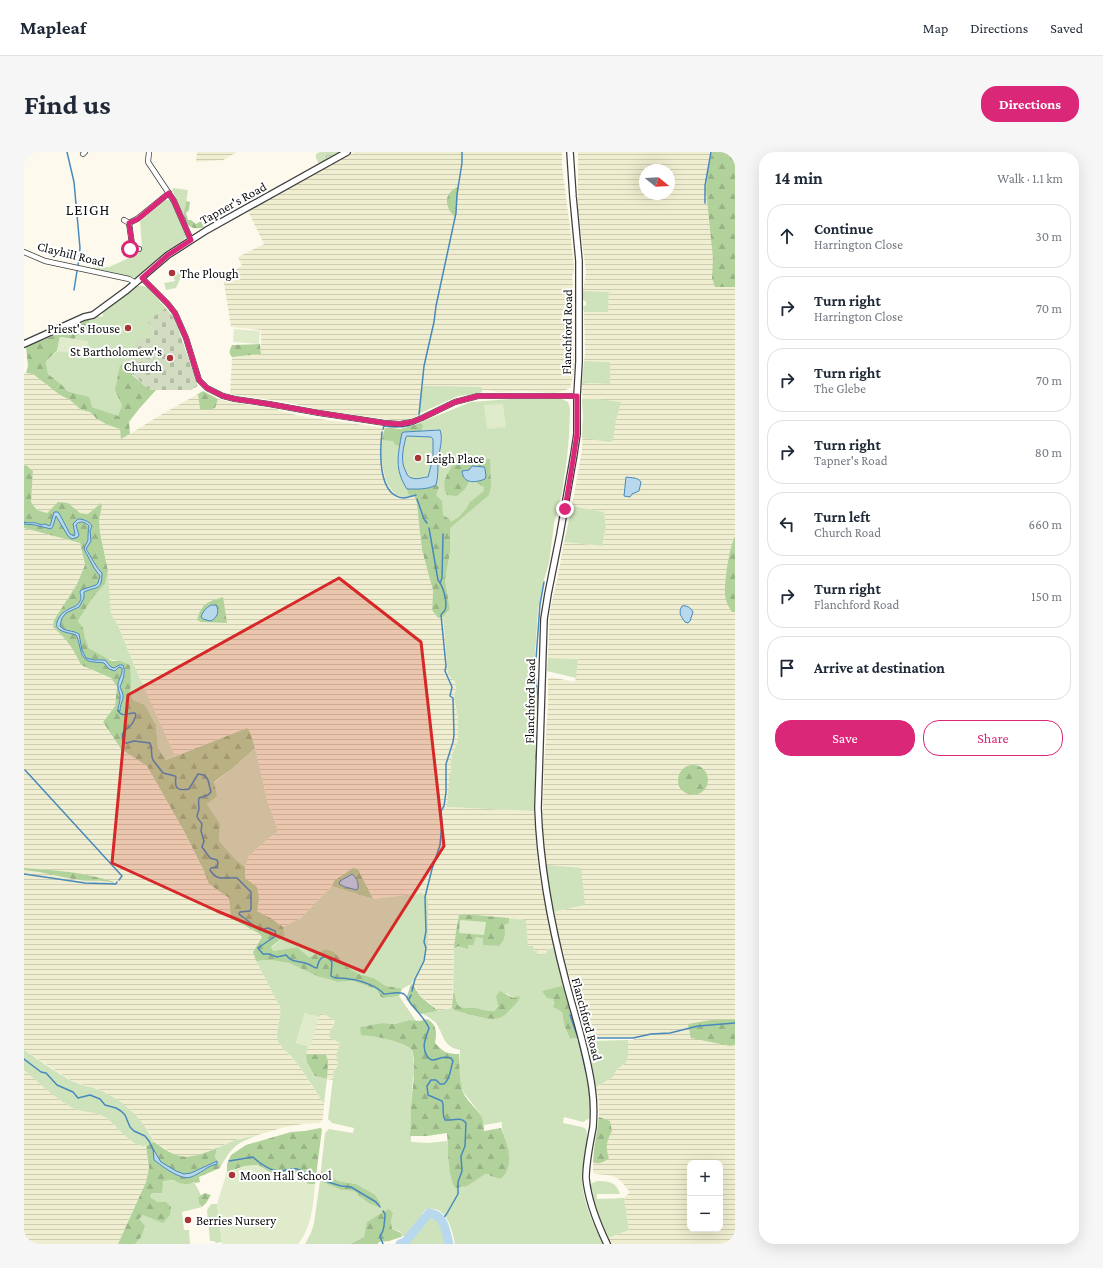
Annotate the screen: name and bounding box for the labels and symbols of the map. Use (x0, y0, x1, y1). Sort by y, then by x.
north arrow (639, 164, 675, 200)
street label: Tapner's Road (197, 179, 269, 227)
district label: LEIGH (66, 202, 110, 218)
street label: Clayhill Road (36, 238, 106, 270)
route start (121, 240, 139, 258)
place label: The Plough (180, 266, 239, 281)
marker: The Plough (167, 268, 177, 278)
street label: Flanchford Road (559, 289, 575, 375)
place label: Priest's House (47, 321, 120, 336)
marker: Priest's House (123, 323, 133, 333)
place label: St Bartholomew's Church (70, 344, 162, 374)
marker: St Bartholomew's Church (165, 353, 175, 363)
place label: Leigh Place (426, 451, 485, 466)
marker: Leigh Place (413, 453, 423, 463)
route end (556, 500, 574, 518)
street label: Flanchford Road (522, 658, 538, 744)
street label: Flanchford Road (569, 976, 605, 1062)
place label: Moon Hall School (240, 1168, 332, 1183)
marker: Moon Hall School (227, 1170, 237, 1180)
place label: Berries Nursery (196, 1213, 277, 1228)
marker: Berries Nursery (183, 1215, 193, 1225)

